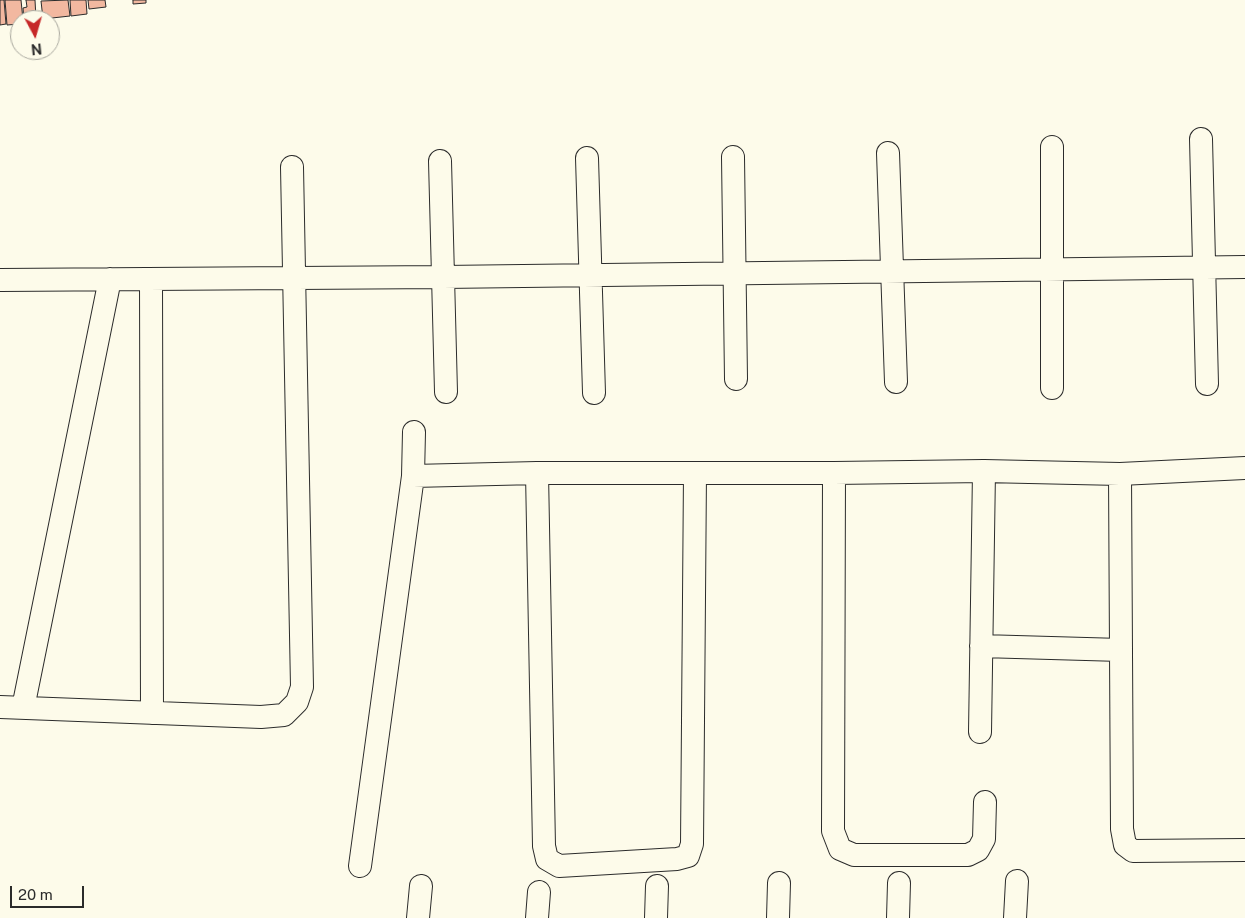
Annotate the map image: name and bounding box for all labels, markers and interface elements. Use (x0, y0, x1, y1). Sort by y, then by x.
north arrow (10, 10, 60, 60)
text: N (30, 40, 43, 57)
scale bar (12, 876, 86, 908)
text: 20 m (18, 886, 53, 903)

